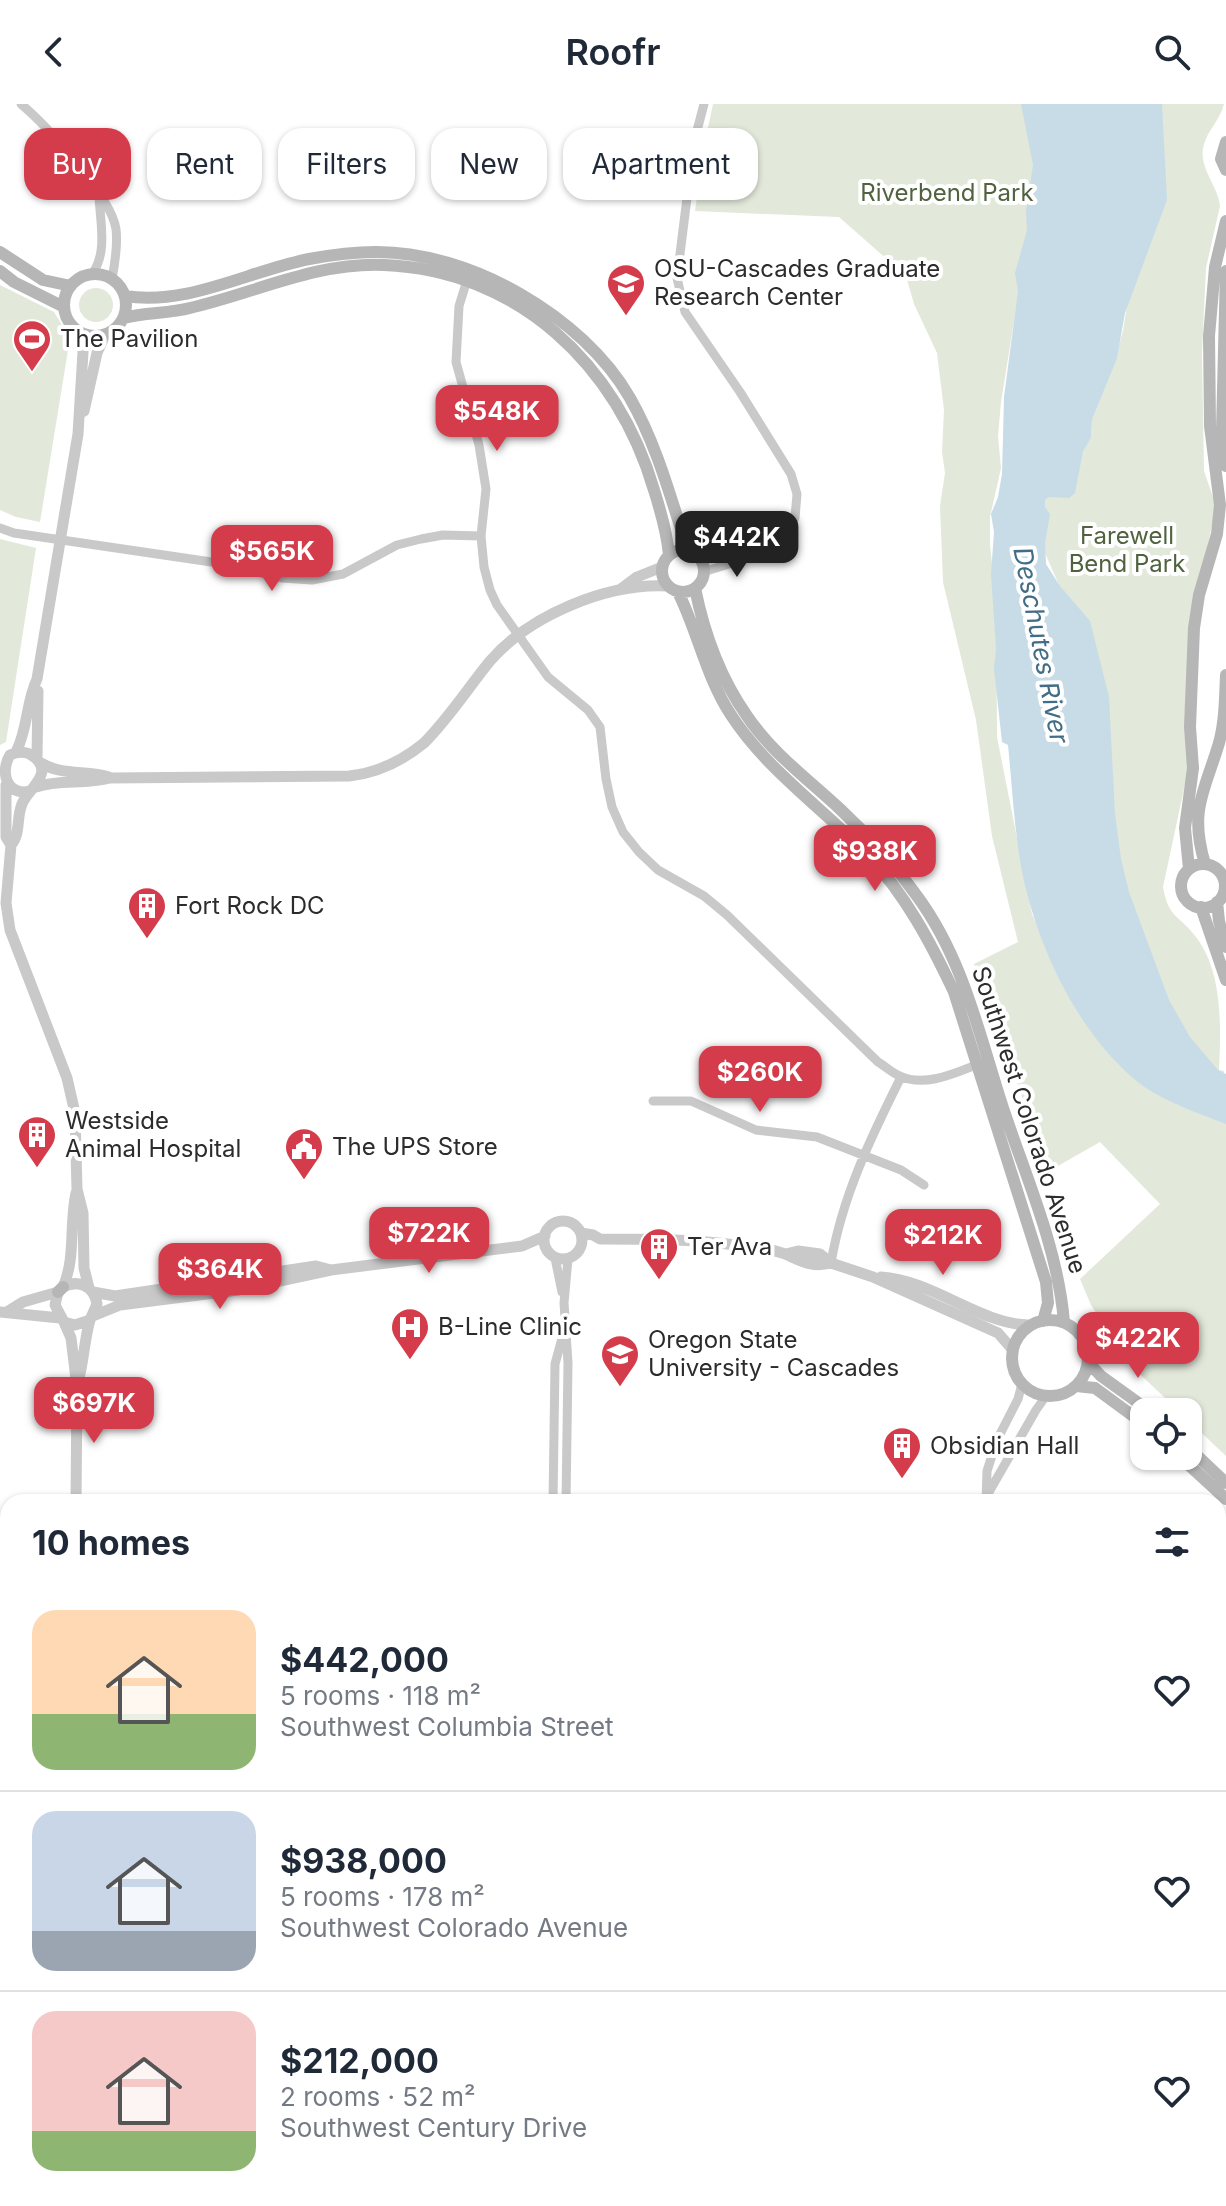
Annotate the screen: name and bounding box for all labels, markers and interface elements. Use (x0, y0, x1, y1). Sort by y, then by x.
icon: back (32, 30, 76, 74)
text: Roofr (565, 30, 661, 74)
icon: search (1150, 30, 1194, 74)
chip: Buy (24, 128, 131, 200)
chip: Rent (147, 128, 262, 200)
chip: Filters (278, 128, 415, 200)
chip: New (431, 128, 547, 200)
chip: Apartment (563, 128, 758, 200)
park label: Riverbend Park (860, 178, 1034, 207)
place label: OSU-Cascades Graduate Research Center (654, 254, 940, 311)
school or university icon: OSU-Cascades Graduate Research Center (605, 262, 647, 317)
sports icon: The Pavilion (11, 318, 53, 373)
place label: The Pavilion (60, 324, 198, 353)
pin: $548K (441, 385, 553, 453)
text: $548K (454, 395, 540, 426)
pin: $442K (681, 511, 793, 579)
text: $442K (693, 521, 781, 552)
park label: Farewell Bend Park (1069, 521, 1185, 578)
pin: $565K (216, 525, 328, 593)
text: $565K (229, 535, 315, 566)
water label: Deschutes River (1007, 544, 1076, 747)
pin: $938K (819, 825, 931, 893)
text: $938K (832, 835, 918, 866)
building icon: Fort Rock DC (126, 885, 168, 940)
place label: Fort Rock DC (175, 891, 325, 920)
street label: Southwest Colorado Avenue (966, 963, 1093, 1277)
pin: $260K (704, 1046, 816, 1114)
text: $260K (717, 1056, 803, 1087)
place label: Westside Animal Hospital (65, 1106, 241, 1163)
building icon: Westside Animal Hospital (16, 1114, 58, 1169)
public building icon: The UPS Store (283, 1126, 325, 1181)
place label: The UPS Store (332, 1132, 498, 1161)
pin: $722K (373, 1207, 485, 1275)
pin: $212K (887, 1209, 999, 1277)
text: $722K (387, 1217, 471, 1248)
text: $212K (903, 1219, 983, 1250)
building icon: Ter Ava (638, 1226, 680, 1281)
place label: Ter Ava (687, 1232, 772, 1261)
pin: $364K (164, 1243, 276, 1311)
text: $364K (177, 1253, 263, 1284)
hospital icon: B-Line Clinic (389, 1306, 431, 1361)
place label: B-Line Clinic (438, 1312, 582, 1341)
pin: $422K (1082, 1312, 1194, 1380)
text: $422K (1095, 1322, 1181, 1353)
place label: Oregon State University - Cascades (648, 1325, 899, 1382)
school or university icon: Oregon State University - Cascades (599, 1333, 641, 1388)
pin: $697K (38, 1377, 150, 1445)
text: $697K (52, 1387, 136, 1418)
map controls (1130, 1398, 1202, 1470)
button: locate (1130, 1398, 1202, 1470)
building icon: Obsidian Hall (881, 1425, 923, 1480)
place label: Obsidian Hall (930, 1431, 1079, 1460)
icon: filters (1150, 1520, 1194, 1564)
text: 10 homes (32, 1522, 190, 1563)
text: $442,000 (280, 1639, 449, 1680)
icon: home (96, 1642, 192, 1738)
icon: heart (1150, 1668, 1194, 1712)
text: 5 rooms · 118 m² (280, 1680, 481, 1711)
text: Southwest Columbia Street (280, 1711, 614, 1742)
text: $938,000 (280, 1840, 447, 1881)
icon: home (96, 1843, 192, 1939)
icon: heart (1150, 1869, 1194, 1913)
text: 5 rooms · 178 m² (280, 1881, 485, 1912)
text: Southwest Colorado Avenue (280, 1912, 628, 1943)
text: $212,000 (280, 2040, 439, 2081)
icon: home (96, 2043, 192, 2139)
icon: heart (1150, 2069, 1194, 2113)
text: 2 rooms · 52 m² (280, 2081, 476, 2112)
text: Southwest Century Drive (280, 2112, 587, 2143)

